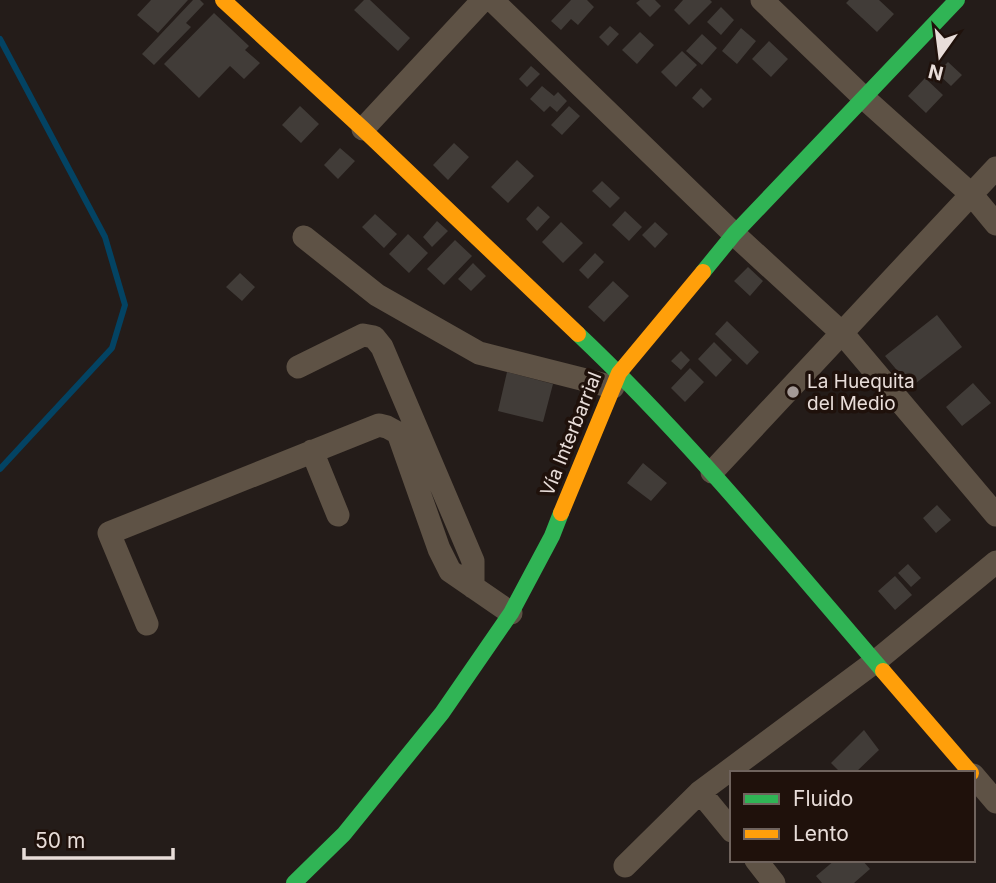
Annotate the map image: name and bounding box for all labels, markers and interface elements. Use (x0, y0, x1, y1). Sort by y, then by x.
north arrow (905, 21, 975, 91)
text: N (926, 59, 946, 85)
street label: Vía Interbarrial (536, 369, 606, 499)
place label: La Huequita del Medio (807, 370, 915, 415)
marker: La Huequita del Medio (785, 384, 801, 400)
legend (730, 771, 975, 862)
text: Fluido (793, 786, 853, 811)
scale bar (24, 816, 173, 860)
text: Lento (793, 821, 849, 846)
text: 50 m (35, 828, 85, 853)

